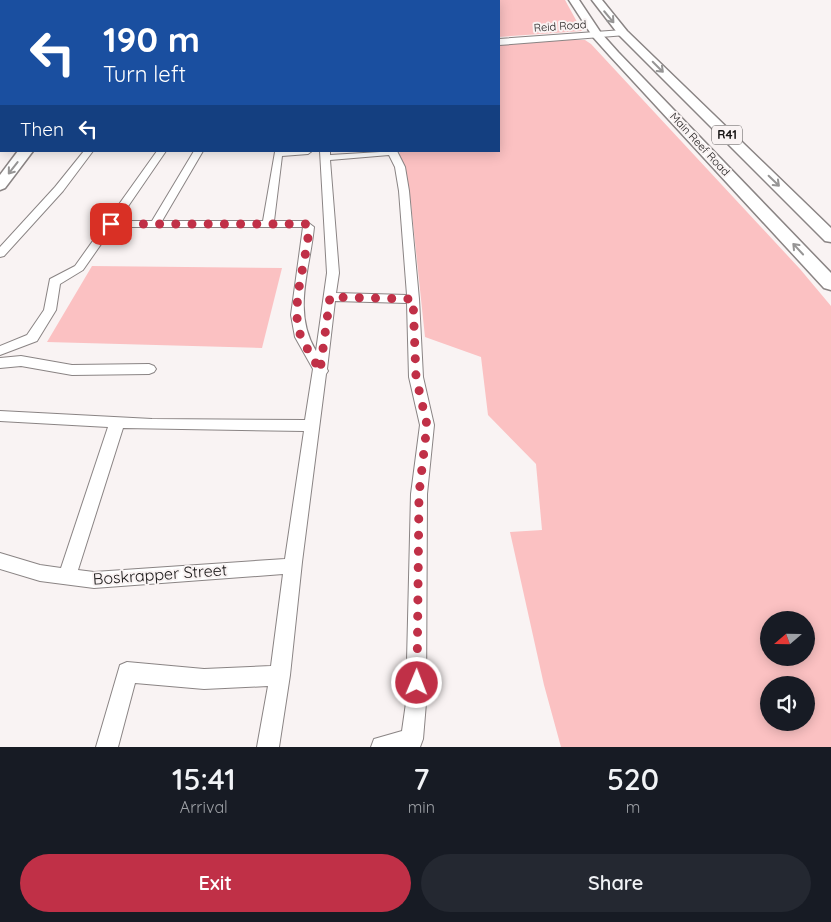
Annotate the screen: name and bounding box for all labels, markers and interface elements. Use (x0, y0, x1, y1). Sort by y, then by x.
one-way arrow (604, 10, 615, 23)
text: 190 m (103, 17, 200, 61)
street label: Reid Road (533, 17, 587, 35)
icon: left (20, 20, 85, 85)
text: Turn left (103, 60, 186, 88)
one-way arrow (652, 61, 664, 74)
street label: Main Reef Road (667, 109, 733, 179)
icon: left (74, 115, 102, 143)
text: Then (20, 117, 64, 141)
road number: R41 (712, 126, 742, 144)
one-way arrow (8, 161, 18, 175)
one-way arrow (768, 175, 780, 187)
pin (90, 203, 132, 245)
icon: arrive (97, 210, 125, 238)
one-way arrow (792, 243, 804, 255)
street label: Boskrapper Street (92, 559, 228, 589)
north arrow (760, 611, 815, 666)
map controls (760, 611, 815, 731)
position arrow (390, 656, 442, 708)
button: sound (760, 676, 815, 731)
text: 15:41 (172, 760, 236, 798)
text: 7 (413, 760, 429, 798)
text: 520 (607, 760, 659, 798)
text: Arrival (180, 797, 228, 817)
text: min (408, 797, 435, 817)
text: m (626, 797, 640, 817)
button: Exit (20, 854, 411, 912)
button: Share (421, 854, 811, 912)

